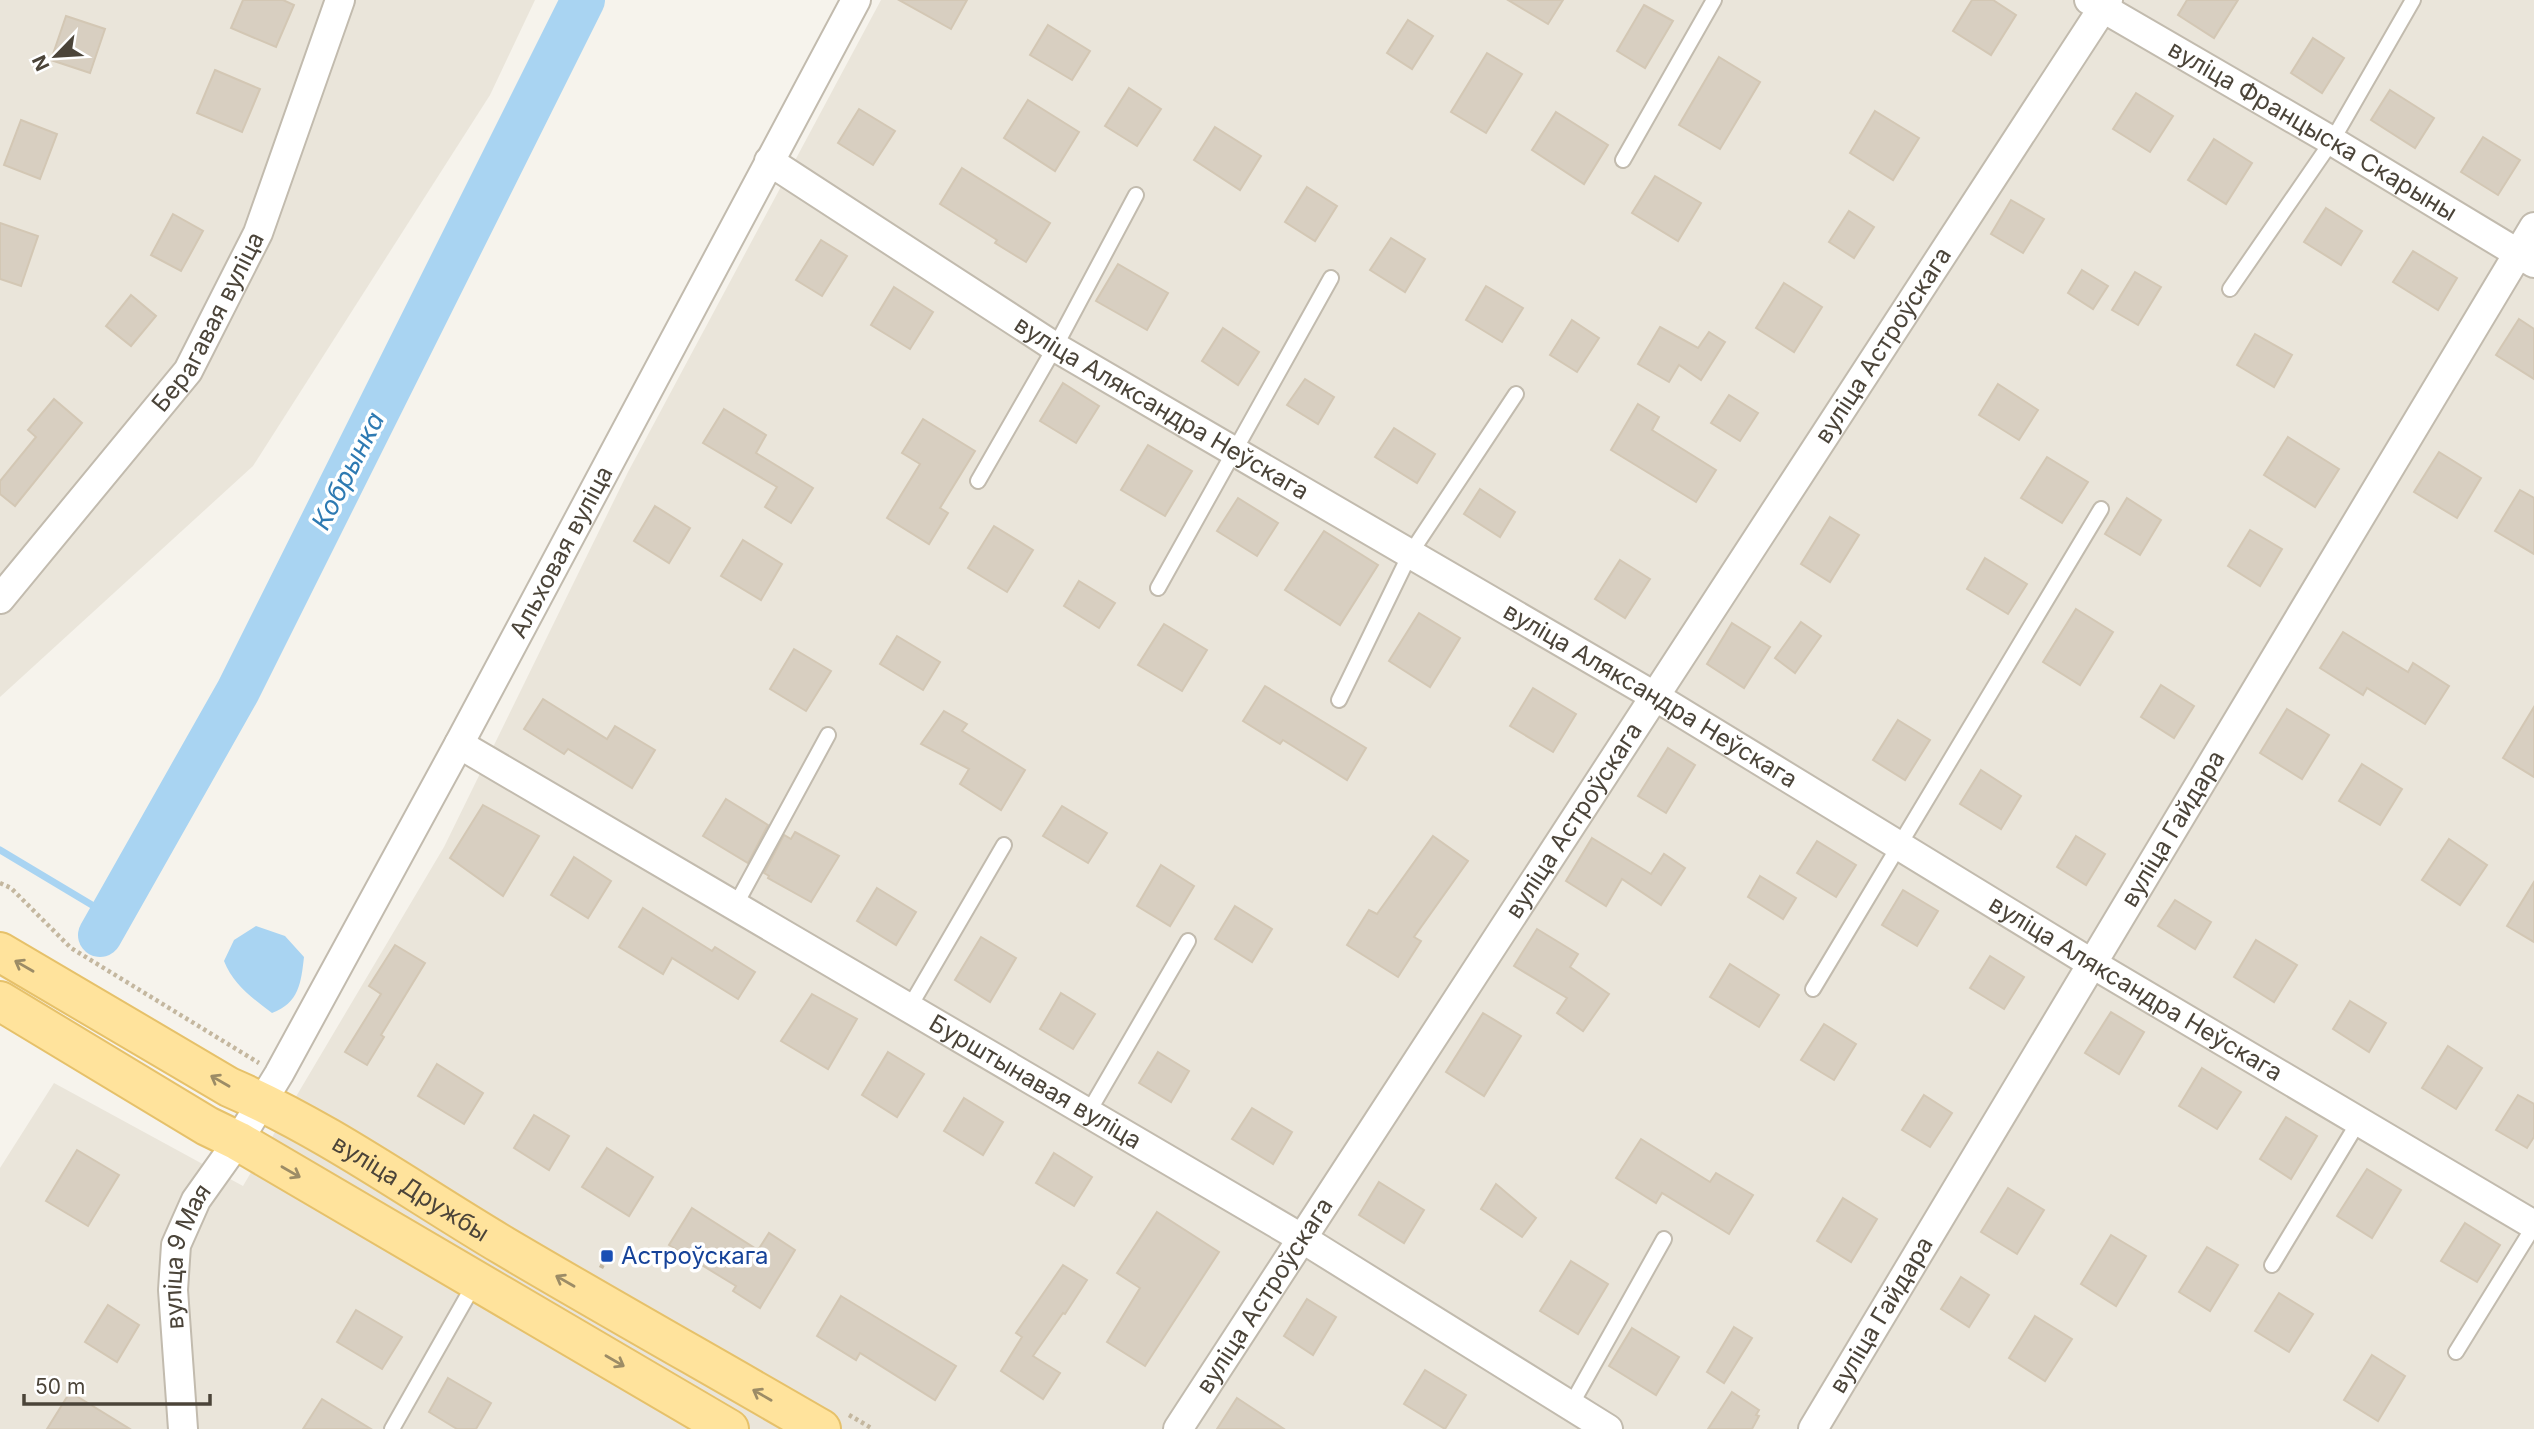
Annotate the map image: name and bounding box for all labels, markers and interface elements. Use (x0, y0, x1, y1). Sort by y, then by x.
north arrow (21, 21, 91, 91)
street label: вуліца Францыска Скарыны (2163, 34, 2462, 227)
text: N (28, 52, 55, 74)
street label: Берагавая вуліца (145, 227, 270, 417)
street label: вуліца Астроўскага (1809, 242, 1957, 448)
street label: вуліца Аляксандра Неўскага (1009, 310, 1314, 506)
water label: Кобрынка (305, 407, 390, 535)
street label: Альховая вуліца (503, 461, 619, 643)
street label: вуліца Аляксандра Неўскага (1499, 596, 1803, 794)
street label: вуліца Астроўскага (1499, 717, 1648, 924)
street label: вуліца Гайдара (2115, 745, 2231, 912)
street label: вуліца Аляксандра Неўскага (1984, 889, 2288, 1087)
one-way arrow (14, 959, 34, 973)
street label: Бурштынавая вуліца (924, 1008, 1147, 1155)
one-way arrow (210, 1074, 231, 1087)
street label: вуліца Дружбы (327, 1128, 494, 1248)
one-way arrow (281, 1165, 301, 1179)
street label: вуліца 9 Мая (158, 1178, 217, 1330)
street label: вуліца Астроўскага (1190, 1192, 1339, 1399)
street label: вуліца Гайдара (1823, 1231, 1939, 1398)
place label: Астроўскага (621, 1241, 769, 1270)
marker: Астроўскага (599, 1248, 615, 1264)
one-way arrow (555, 1274, 576, 1287)
one-way arrow (604, 1354, 624, 1368)
scale bar (24, 1362, 210, 1406)
text: 50 m (35, 1374, 85, 1399)
one-way arrow (753, 1388, 773, 1402)

